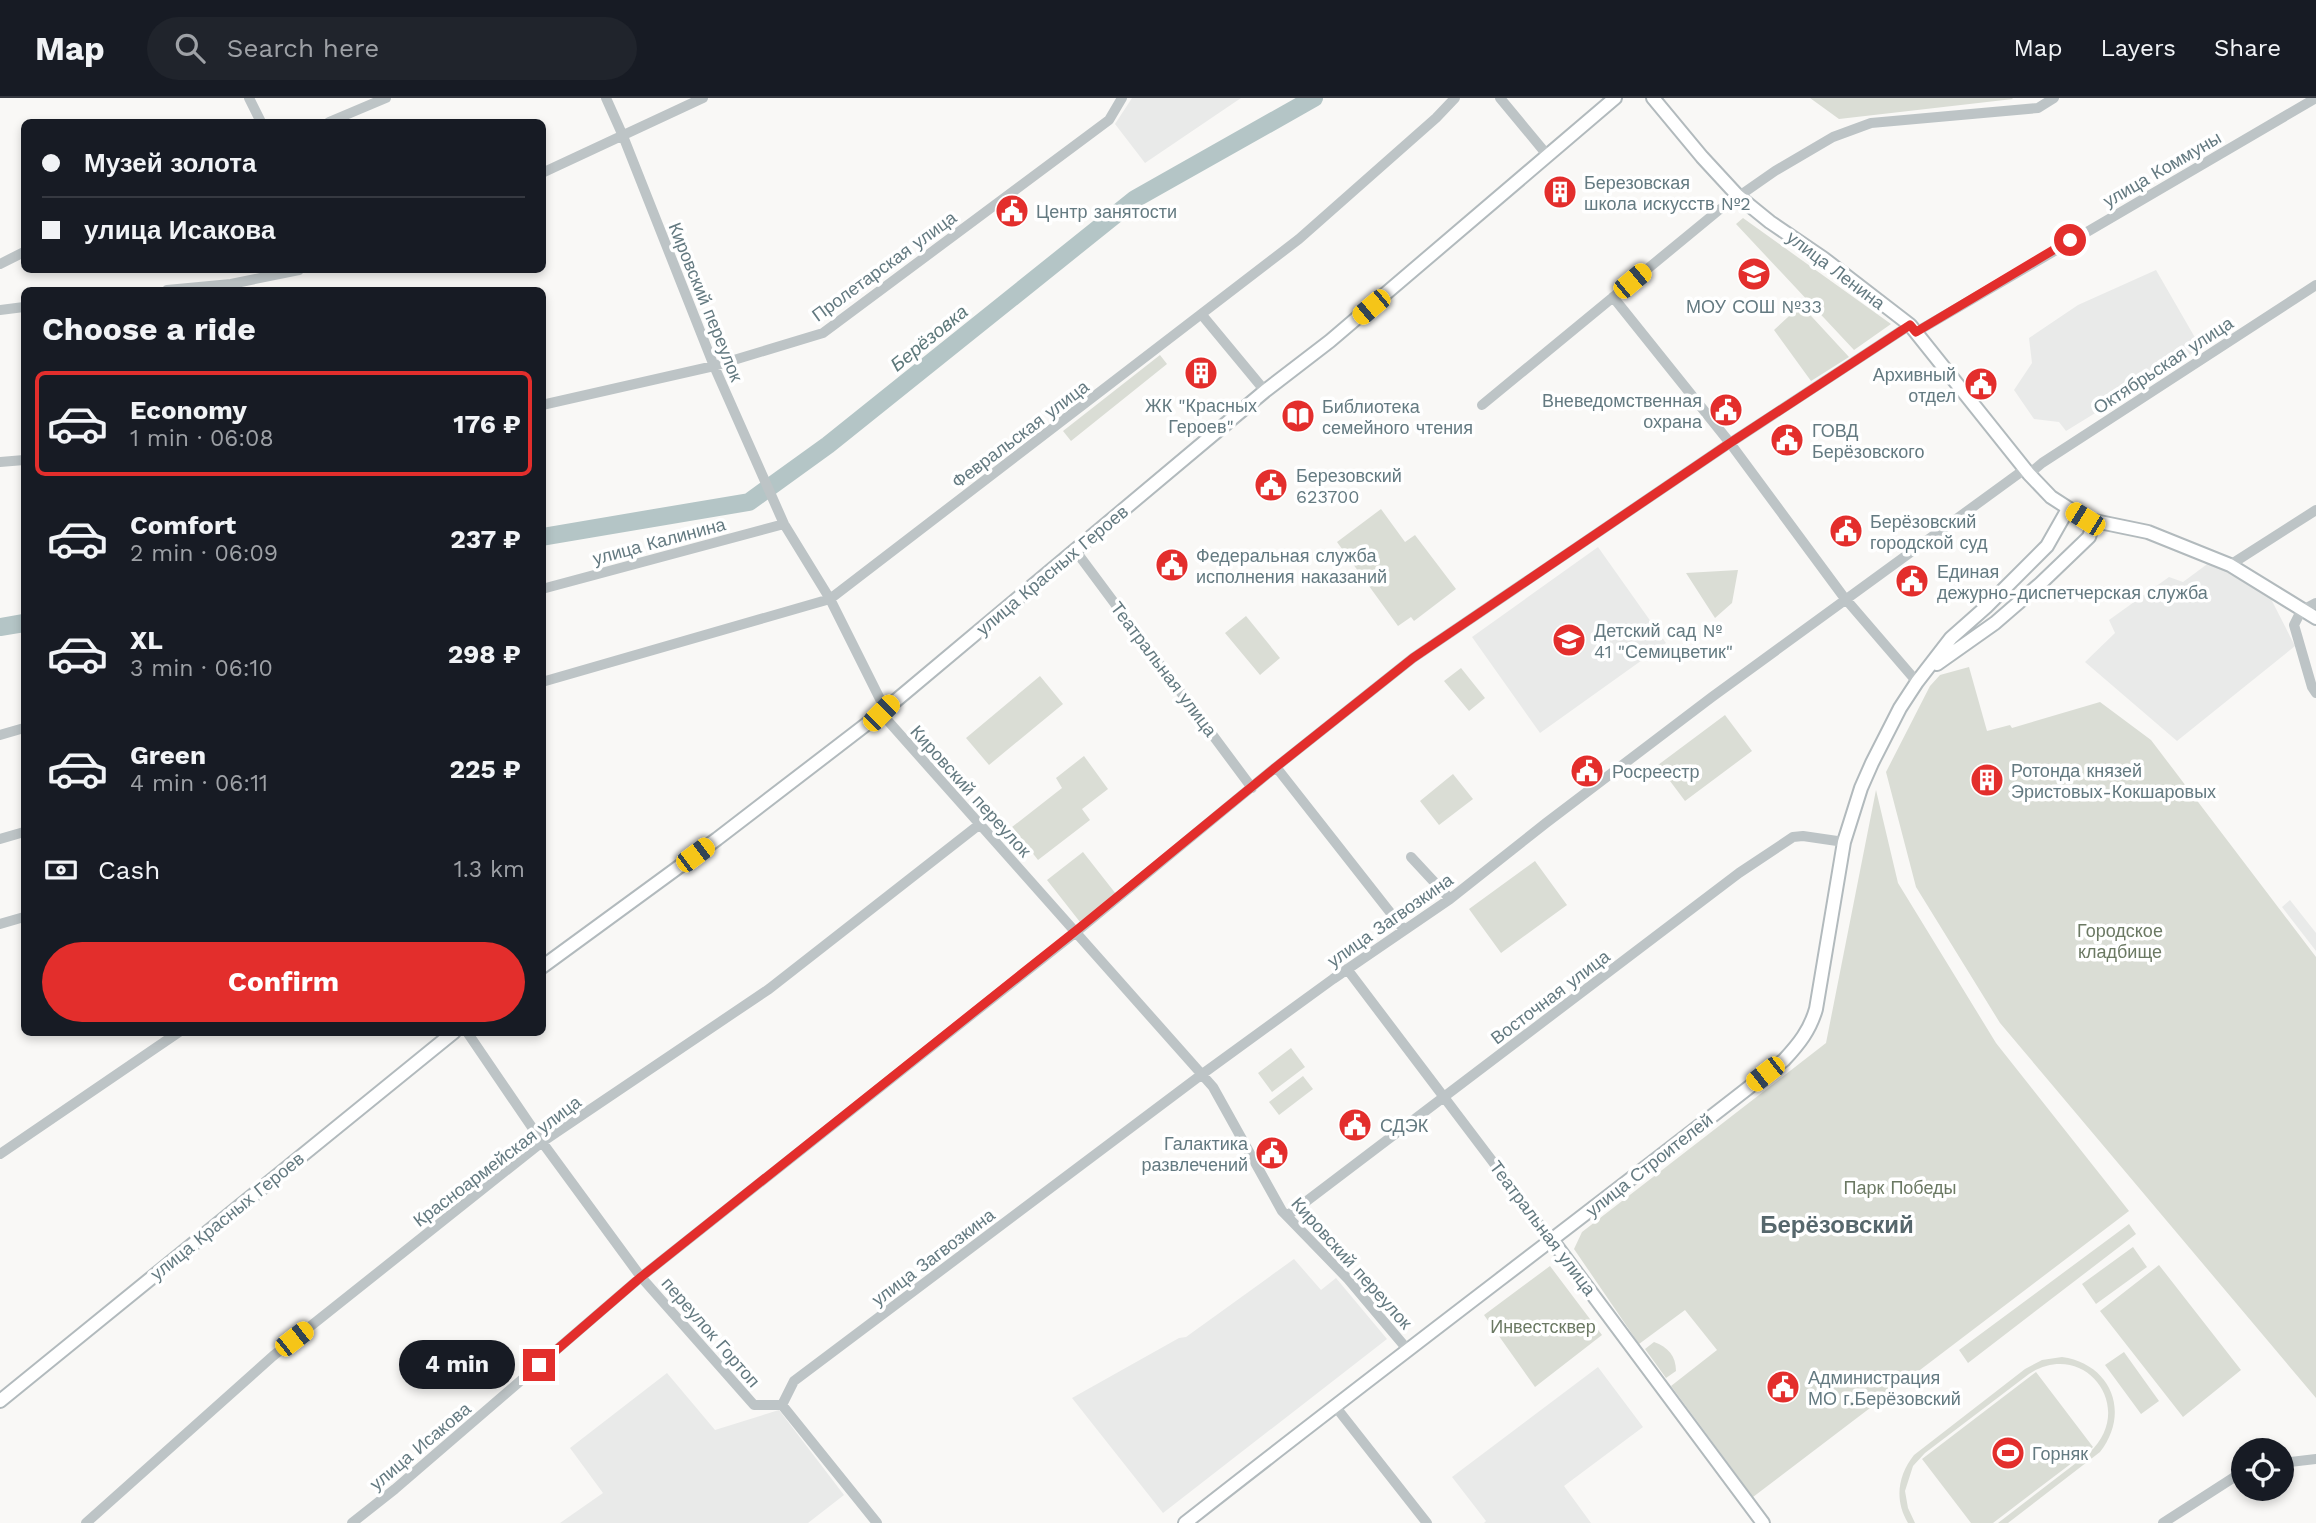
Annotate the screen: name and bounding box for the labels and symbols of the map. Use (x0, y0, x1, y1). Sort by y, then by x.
street label: улица Коммуны (2099, 127, 2225, 211)
place label: Березовская школа искусств №2 (1584, 172, 1751, 214)
building icon: Березовская школа искусств №2 (1541, 173, 1579, 211)
public building icon: Центр занятости (993, 192, 1031, 230)
place label: Центр занятости (1036, 201, 1177, 222)
street label: Пролетарская улица (808, 206, 961, 325)
street label: Кировский переулок (664, 219, 748, 385)
route start (2054, 224, 2086, 256)
street label: улица Ленина (1783, 226, 1890, 314)
school or university icon: МОУ СОШ №33 (1735, 255, 1773, 293)
car (1610, 259, 1655, 303)
car (1349, 285, 1394, 329)
place label: МОУ СОШ №33 (1686, 296, 1822, 317)
water label: Берёзовка (886, 300, 972, 376)
street label: Октябрьская улица (2089, 311, 2238, 418)
building icon: ЖК "Красных Героев" (1182, 354, 1220, 392)
place label: Архивный отдел (1873, 364, 1956, 406)
public building icon: Архивный отдел (1962, 365, 2000, 403)
street label: Февральская улица (947, 375, 1093, 492)
place label: Вневедомственная охрана (1542, 390, 1703, 432)
public building icon: Вневедомственная охрана (1707, 391, 1745, 429)
place label: ЖК "Красных Героев" (1145, 395, 1257, 437)
place label: Библиотека семейного чтения (1322, 396, 1473, 438)
library icon: Библиотека семейного чтения (1279, 397, 1317, 435)
place label: ГОВД Берёзовского (1812, 420, 1925, 462)
public building icon: ГОВД Берёзовского (1768, 421, 1806, 459)
place label: Березовский 623700 (1296, 465, 1402, 507)
public building icon: Березовский 623700 (1252, 466, 1290, 504)
car (2062, 499, 2109, 539)
street label: улица Красных Героев (972, 500, 1132, 640)
place label: Берёзовский городской суд (1870, 511, 1988, 553)
public building icon: Берёзовский городской суд (1827, 512, 1865, 550)
street label: улица Калинина (590, 513, 729, 569)
place label: Федеральная служба исполнения наказаний (1196, 545, 1387, 587)
public building icon: Федеральная служба исполнения наказаний (1153, 546, 1191, 584)
place label: Единая дежурно-диспетчерская служба (1937, 561, 2209, 603)
public building icon: Единая дежурно-диспетчерская служба (1893, 562, 1931, 600)
street label: Театральная улица (1107, 598, 1222, 741)
place label: Детский сад № 41 "Семицветик" (1594, 620, 1733, 662)
school or university icon: Детский сад № 41 "Семицветик" (1550, 621, 1588, 659)
car (859, 691, 904, 735)
street label: Кировский переулок (906, 721, 1036, 861)
public building icon: Росреестр (1568, 752, 1606, 790)
place label: Ротонда князей Эристовых-Кокшаровых (2011, 760, 2216, 802)
place label: Росреестр (1612, 761, 1700, 782)
building icon: Ротонда князей Эристовых-Кокшаровых (1968, 761, 2006, 799)
car (672, 834, 719, 876)
street label: улица Загвозкина (1323, 868, 1458, 971)
park label: Городское кладбище (2077, 920, 2163, 962)
street label: Восточная улица (1486, 945, 1614, 1049)
car (1742, 1053, 1789, 1095)
street label: Красноармейская улица (409, 1090, 586, 1231)
public building icon: СДЭК (1336, 1106, 1374, 1144)
street label: улица Строителей (1581, 1109, 1717, 1221)
place label: СДЭК (1380, 1115, 1429, 1136)
place label: Галактика развлечений (1141, 1133, 1249, 1175)
public building icon: Галактика развлечений (1253, 1134, 1291, 1172)
street label: улица Красных Героев (146, 1148, 308, 1284)
street label: Театральная улица (1486, 1157, 1601, 1300)
park label: Парк Победы (1843, 1177, 1957, 1198)
street label: Кировский переулок (1287, 1193, 1417, 1333)
street label: улица Загвозкина (867, 1203, 999, 1310)
district label: Берёзовский (1760, 1211, 1914, 1239)
street label: переулок Гортоп (658, 1273, 764, 1391)
park label: Инвестсквер (1490, 1316, 1596, 1337)
car (271, 1318, 318, 1360)
callout: 4 min (399, 1340, 514, 1390)
route end (523, 1349, 555, 1381)
place label: Администрация МО г.Берёзовский (1808, 1367, 1961, 1409)
public building icon: Администрация МО г.Берёзовский (1764, 1368, 1802, 1406)
street label: улица Исакова (365, 1397, 475, 1494)
sports icon: Горняк (1989, 1434, 2027, 1472)
place label: Горняк (2032, 1443, 2088, 1464)

